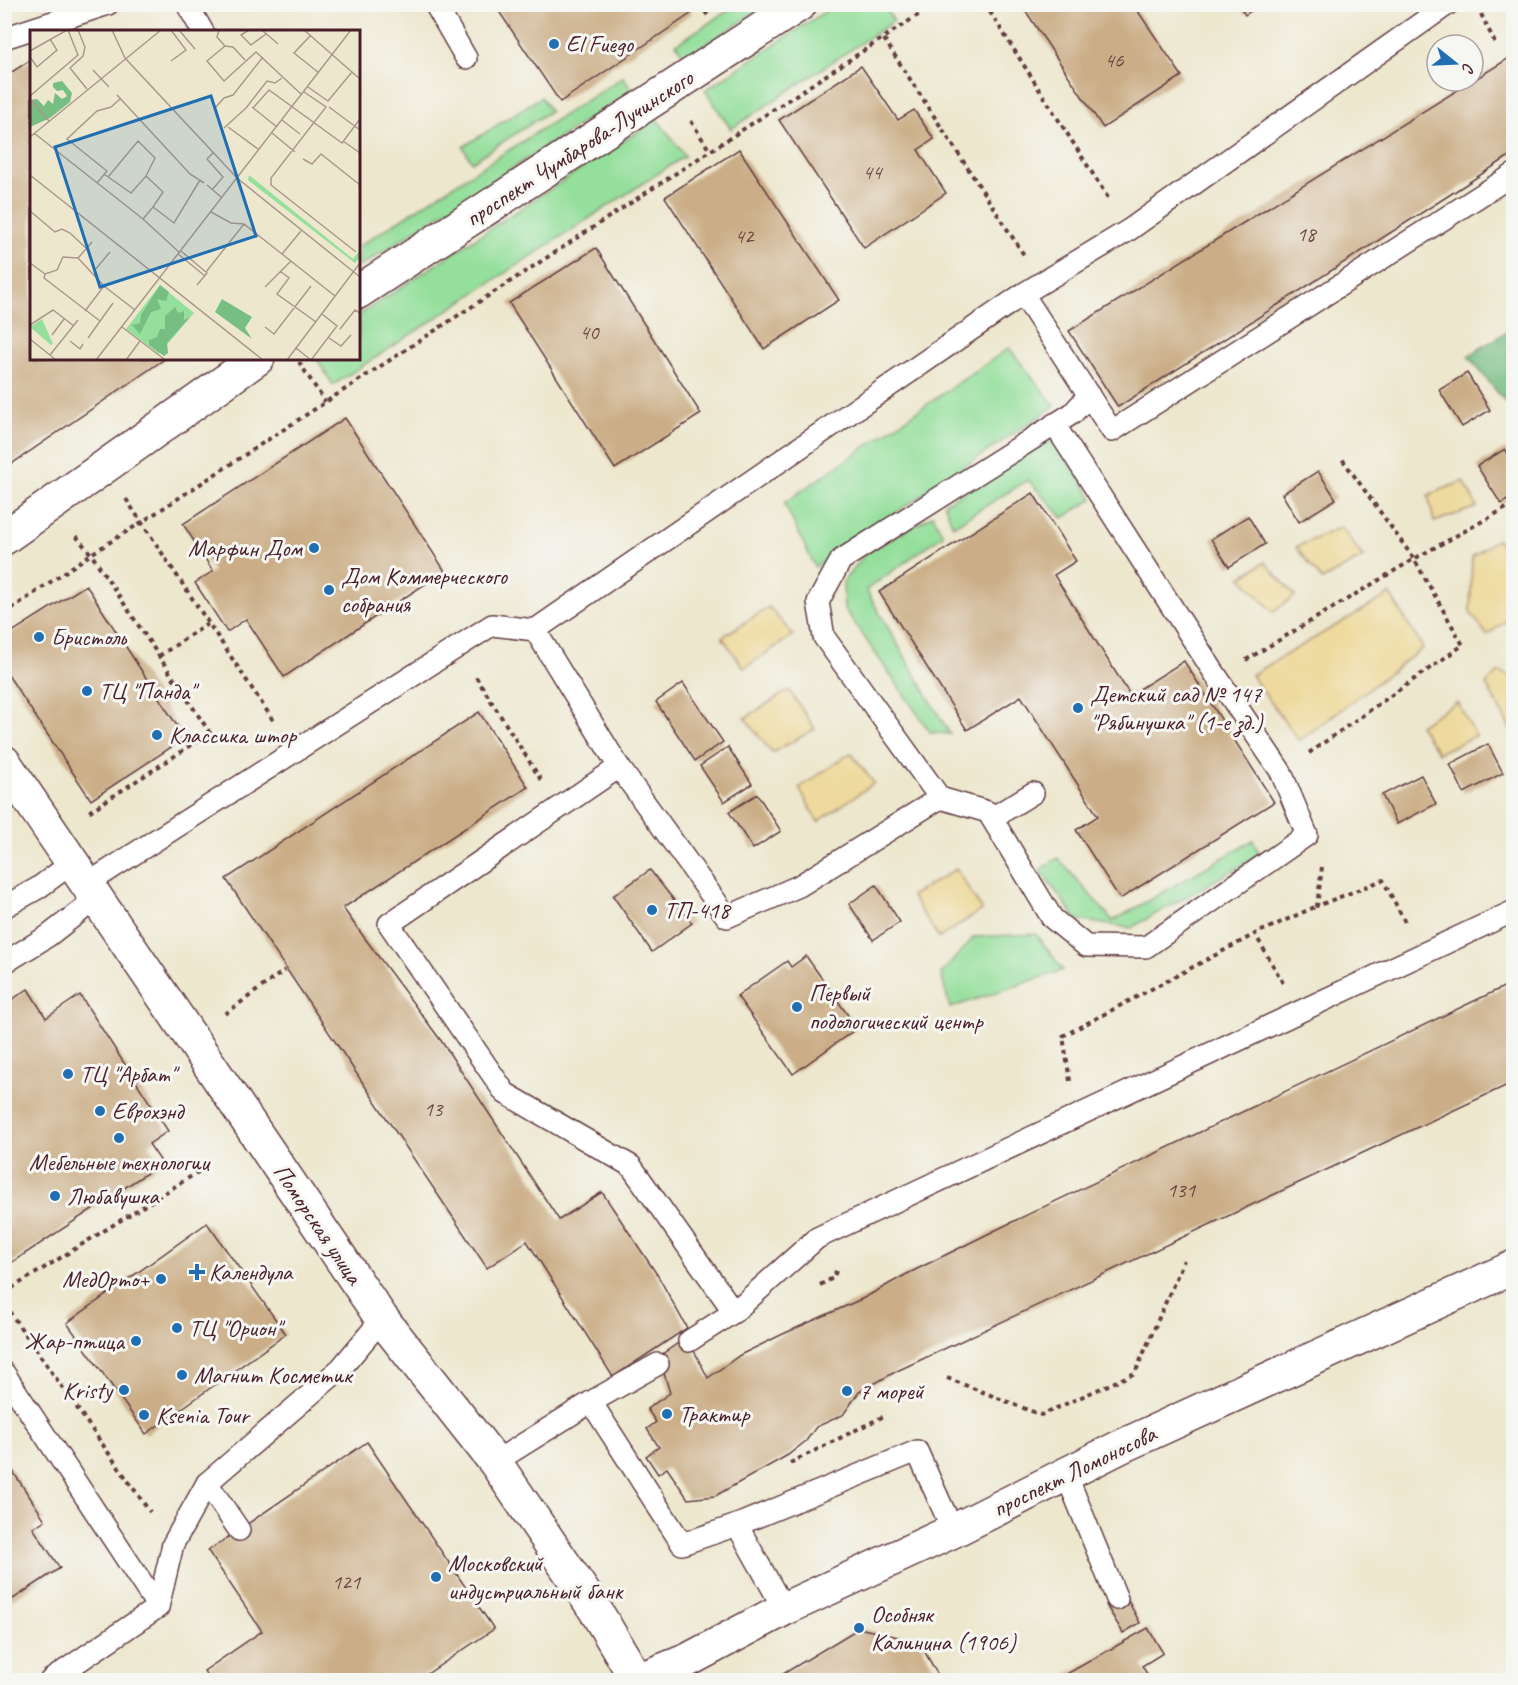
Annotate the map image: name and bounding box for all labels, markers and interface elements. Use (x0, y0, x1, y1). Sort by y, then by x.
place label: El Fuego (566, 29, 634, 59)
inset map (30, 30, 360, 360)
north arrow (1425, 33, 1485, 93)
marker: El Fuego (547, 37, 561, 51)
house number: 46 (1105, 47, 1124, 73)
text: С (1457, 60, 1479, 76)
street label: проспект Чумбарова-Лучинского (459, 62, 700, 233)
house number: 44 (863, 159, 884, 185)
house number: 18 (1297, 221, 1318, 247)
house number: 42 (735, 223, 755, 249)
house number: 40 (580, 319, 600, 345)
place label: Марфин Дом (188, 533, 303, 563)
marker: Марфин Дом (307, 541, 321, 555)
place label: Дом Коммерческого собрания (341, 561, 508, 619)
marker: Дом Коммерческого собрания (322, 583, 336, 597)
place label: Бристоль (51, 622, 127, 652)
marker: Бристоль (32, 630, 46, 644)
place label: ТЦ "Панда" (99, 676, 200, 706)
place label: Детский сад № 147 "Рябинушка" (1-е зд.) (1090, 679, 1264, 738)
marker: ТЦ "Панда" (80, 684, 94, 698)
marker: Детский сад № 147 "Рябинушка" (1-е зд.) (1071, 701, 1085, 715)
place label: Классика штор (169, 720, 297, 750)
marker: Классика штор (150, 728, 164, 742)
place label: ТП-418 (664, 895, 732, 925)
marker: ТП-418 (645, 903, 659, 917)
place label: Первый подологический центр (809, 978, 984, 1036)
marker: Первый подологический центр (790, 1000, 804, 1014)
place label: ТЦ "Арбат" (80, 1059, 181, 1089)
marker: ТЦ "Арбат" (61, 1067, 75, 1081)
place label: Еврохэнд (112, 1096, 185, 1126)
house number: 13 (424, 1096, 444, 1122)
marker: Еврохэнд (93, 1104, 107, 1118)
marker: Мебельные технологии (112, 1131, 126, 1145)
place label: Мебельные технологии (29, 1147, 211, 1177)
street label: Поморская улица (267, 1158, 370, 1291)
house number: 131 (1167, 1177, 1197, 1203)
place label: Любавушка (67, 1181, 160, 1211)
marker: Любавушка (48, 1189, 62, 1203)
place label: Календула (209, 1257, 294, 1287)
place label: МедОрто+ (62, 1264, 150, 1294)
marker: Календула (190, 1265, 204, 1279)
marker: МедОрто+ (154, 1272, 168, 1286)
place label: ТЦ "Орион" (189, 1313, 286, 1343)
marker: ТЦ "Орион" (170, 1321, 184, 1335)
place label: Жар-птица (25, 1326, 125, 1356)
marker: Жар-птица (129, 1334, 143, 1348)
place label: Магнит Косметик (194, 1360, 354, 1390)
marker: Магнит Косметик (175, 1368, 189, 1382)
place label: Kristy (62, 1375, 114, 1405)
place label: 7 морей (859, 1376, 925, 1406)
marker: Kristy (117, 1383, 131, 1397)
marker: 7 морей (840, 1384, 854, 1398)
place label: Трактир (679, 1399, 750, 1429)
place label: Ksenia Tour (156, 1400, 251, 1430)
marker: Трактир (660, 1407, 674, 1421)
marker: Ksenia Tour (137, 1408, 151, 1422)
street label: проспект Ломоносова (987, 1418, 1162, 1524)
place label: Московский индустриальный банк (448, 1548, 625, 1606)
house number: 121 (332, 1569, 362, 1595)
marker: Московский индустриальный банк (429, 1570, 443, 1584)
place label: Особняк Калинина (1906) (871, 1599, 1017, 1657)
marker: Особняк Калинина (1906) (852, 1621, 866, 1635)

